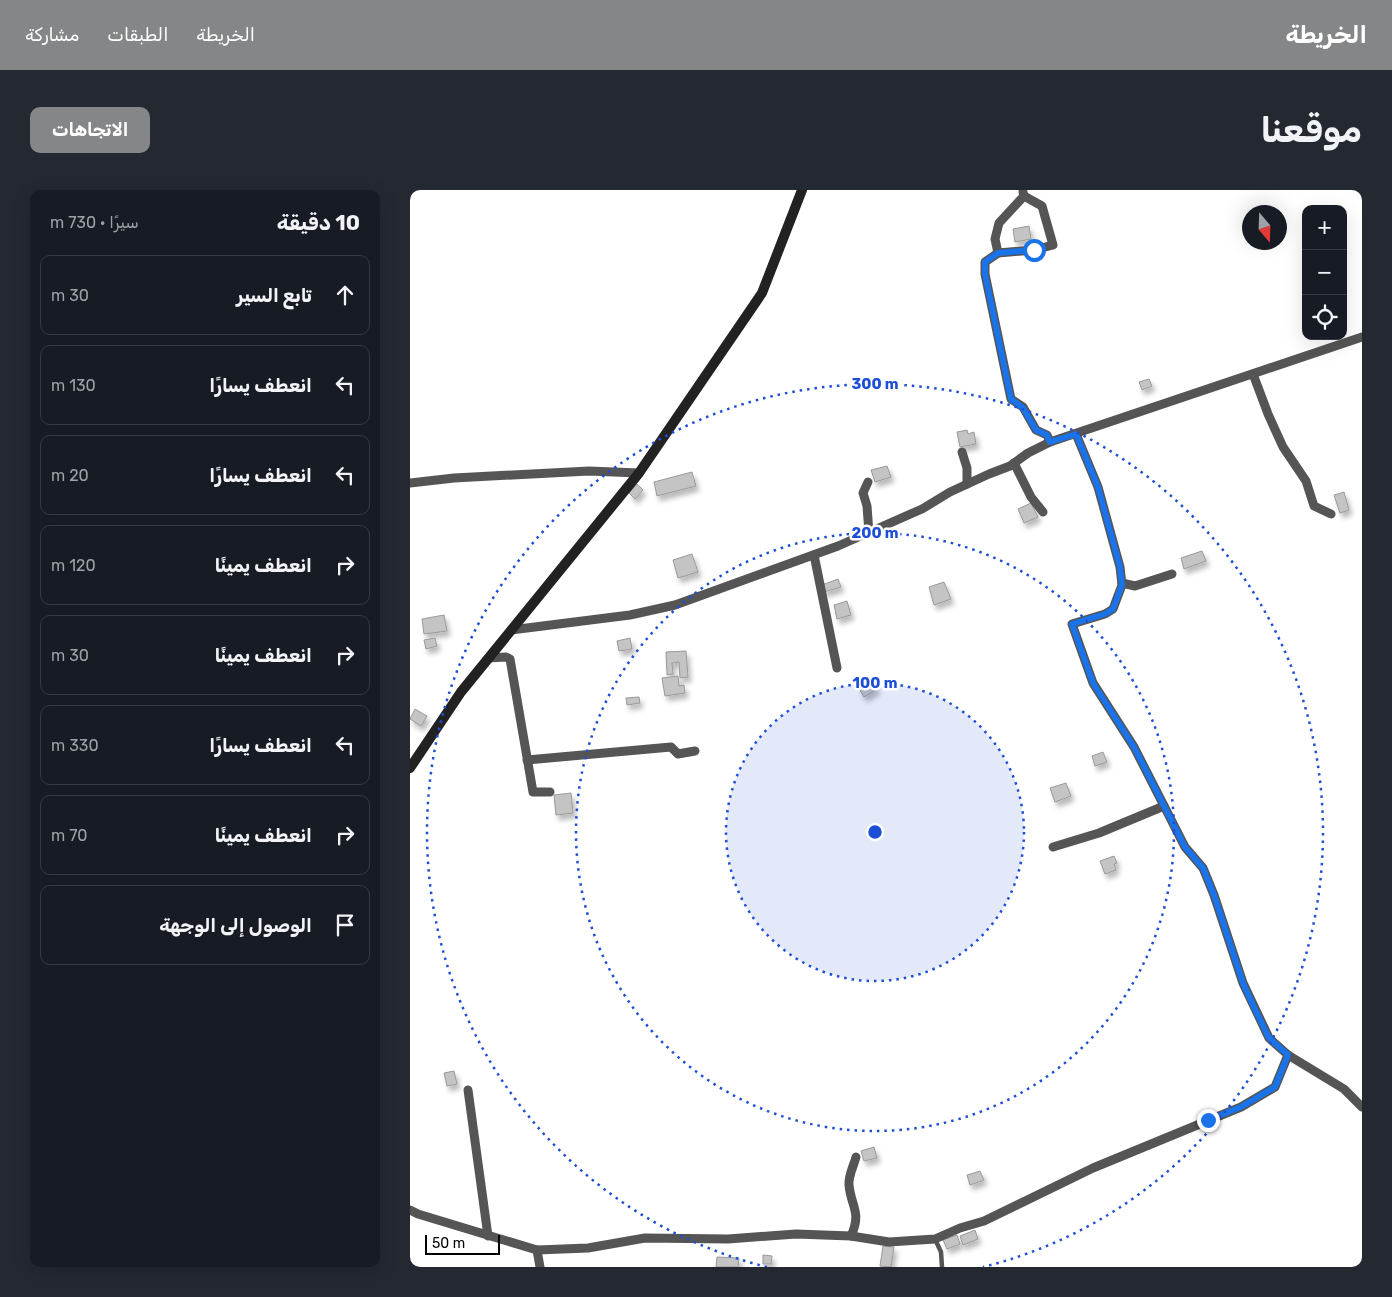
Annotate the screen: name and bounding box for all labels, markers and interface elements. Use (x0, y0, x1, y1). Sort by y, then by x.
text: الخريطة (1286, 21, 1367, 49)
text: مشاركة (25, 24, 79, 46)
text: الطبقات (107, 24, 168, 46)
text: الخريطة (196, 24, 255, 46)
button: الاتجاهات (30, 107, 150, 153)
text: موقعنا (1260, 109, 1362, 151)
north arrow (1242, 205, 1287, 250)
map controls (1302, 205, 1347, 340)
button: + (1302, 205, 1347, 250)
text: 10 دقيقة (277, 210, 360, 235)
text: سيرًا · 730 m (50, 213, 139, 232)
route start (1023, 239, 1046, 262)
button: − (1302, 250, 1347, 295)
icon: ahead (331, 281, 359, 309)
text: تابع السير (236, 284, 312, 307)
text: 30 m (51, 286, 89, 305)
button: locate (1302, 295, 1347, 340)
icon: left (331, 371, 359, 399)
text: انعطف يسارًا (209, 374, 312, 397)
text: 300 m (851, 375, 899, 393)
text: 130 m (51, 376, 96, 395)
icon: left (331, 461, 359, 489)
text: انعطف يسارًا (209, 464, 312, 487)
text: 20 m (51, 466, 89, 485)
text: 200 m (851, 524, 899, 542)
icon: right (331, 551, 359, 579)
text: انعطف يمينًا (215, 554, 312, 577)
text: 120 m (51, 556, 96, 575)
icon: right (331, 641, 359, 669)
text: انعطف يمينًا (215, 644, 312, 667)
text: 30 m (51, 646, 89, 665)
text: 100 m (853, 674, 897, 692)
icon: left (331, 731, 359, 759)
text: انعطف يسارًا (209, 734, 312, 757)
text: 330 m (51, 736, 99, 755)
icon: right (331, 821, 359, 849)
centre of rings (866, 823, 884, 841)
text: انعطف يمينًا (215, 824, 312, 847)
text: 70 m (51, 826, 88, 845)
icon: arrive (331, 911, 359, 939)
text: الوصول إلى الوجهة (159, 914, 312, 937)
route end (1197, 1109, 1220, 1132)
scale bar (425, 1232, 500, 1255)
text: 50 m (432, 1235, 465, 1252)

